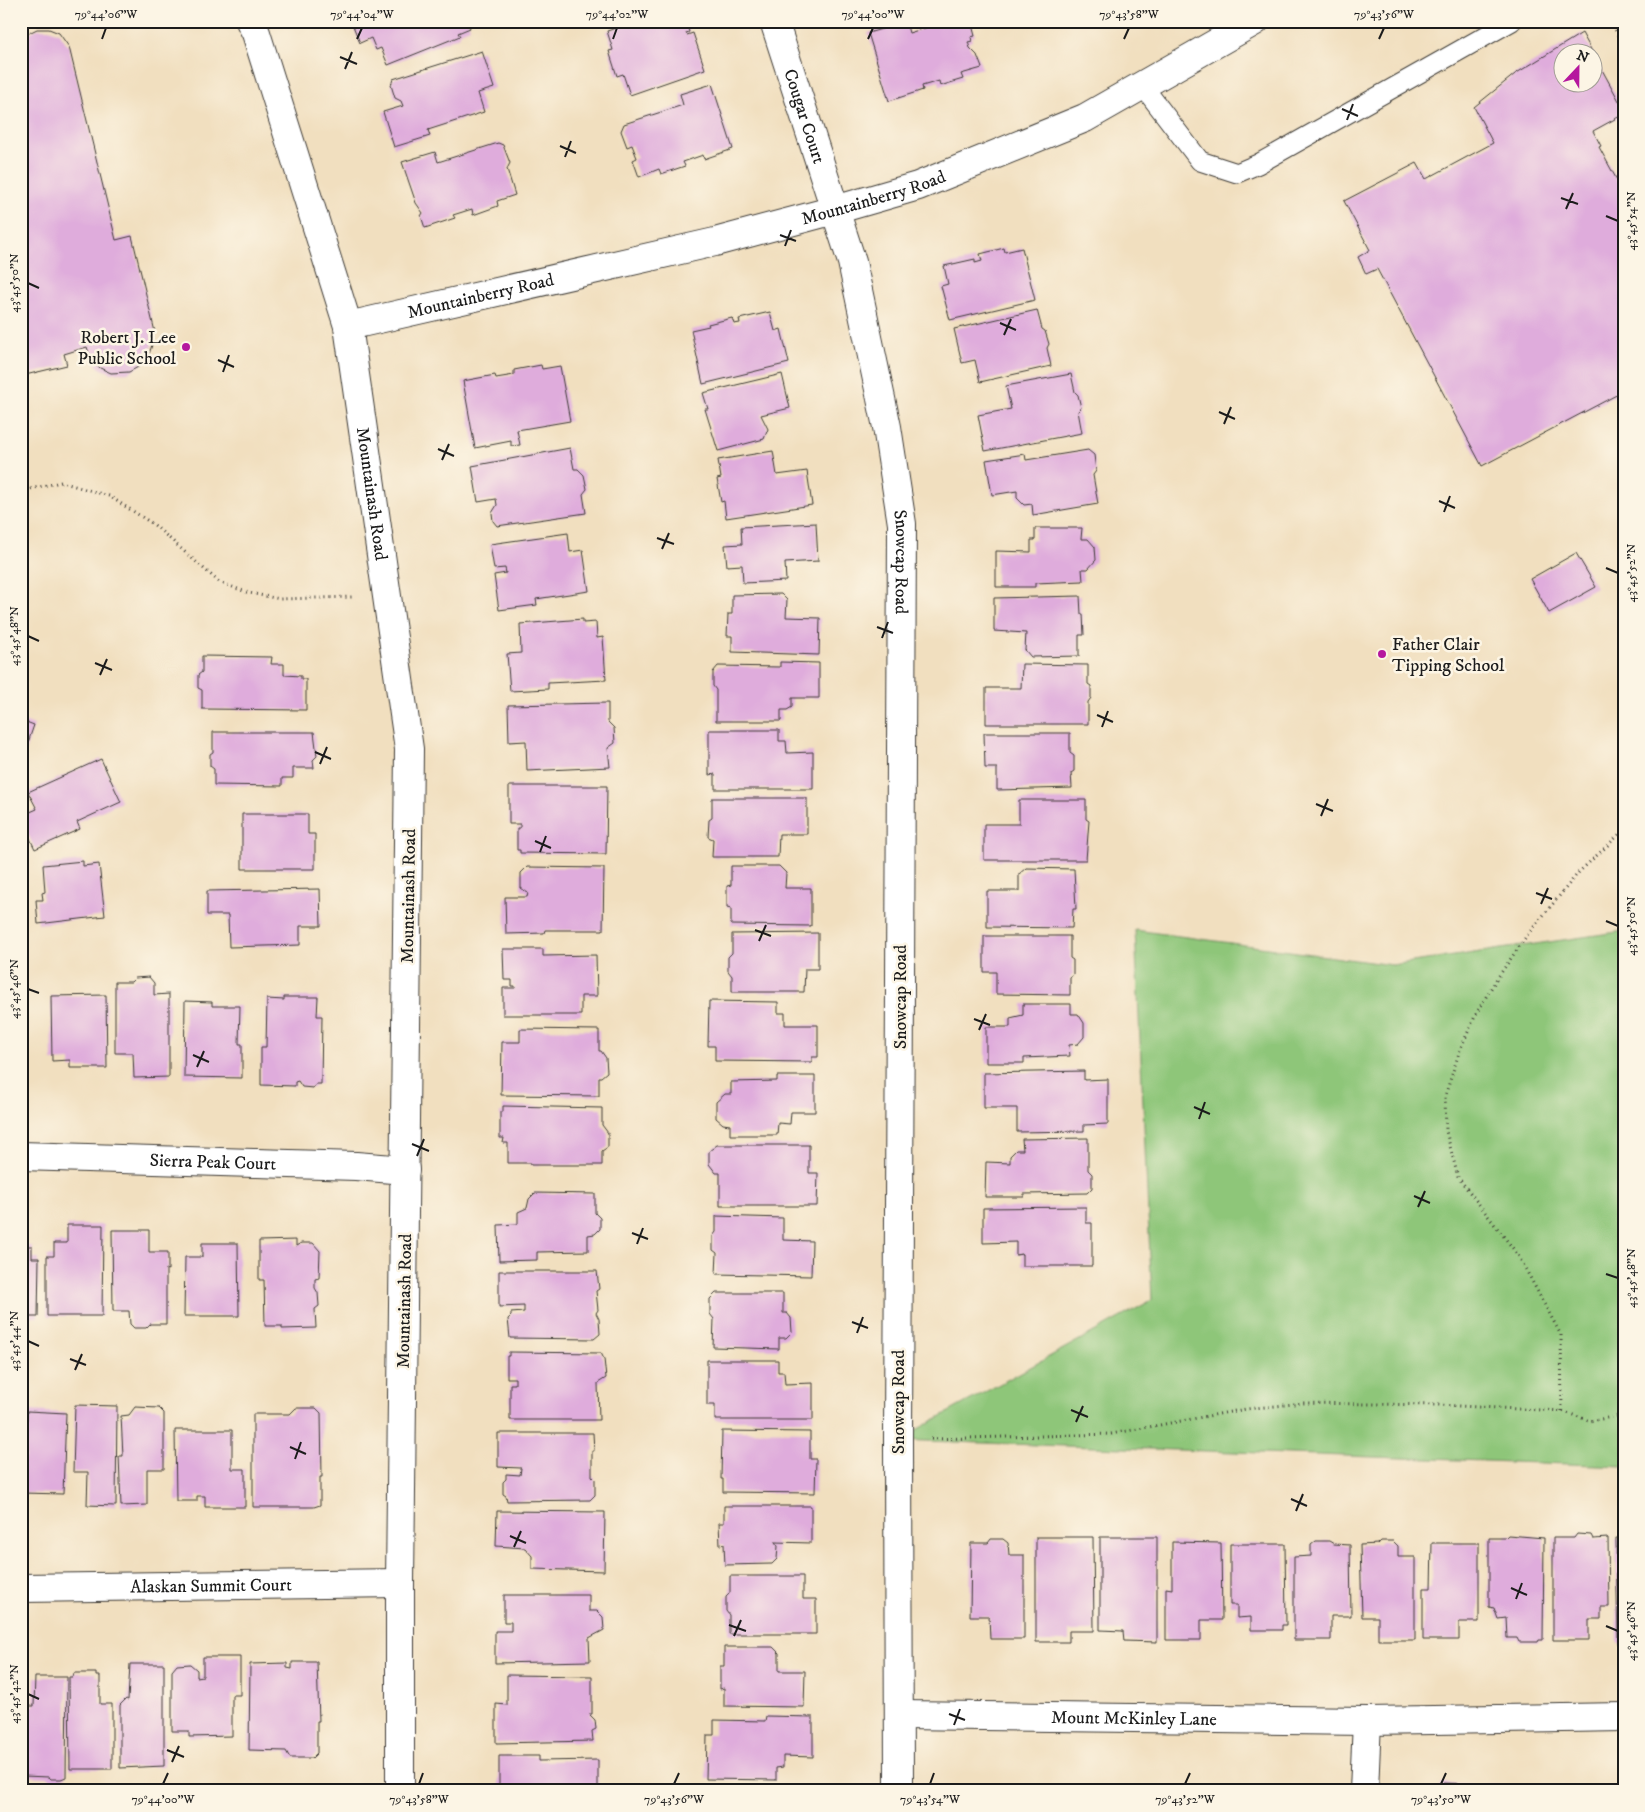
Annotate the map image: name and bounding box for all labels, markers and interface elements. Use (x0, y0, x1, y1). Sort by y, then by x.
text: 79°44'06"W (75, 7, 138, 22)
text: 79°44'04"W (330, 7, 395, 22)
text: 79°44'02"W (586, 7, 649, 22)
text: 79°44'00"W (842, 7, 905, 22)
text: 79°43'58"W (1099, 7, 1160, 22)
text: 79°43'56"W (1354, 7, 1415, 22)
north arrow (1552, 42, 1602, 92)
text: N (1574, 46, 1592, 68)
street label: Cougar Court (778, 66, 830, 167)
street label: Mountainberry Road (799, 166, 949, 230)
text: 43°45'54"N (1624, 191, 1639, 251)
text: 43°45'50"N (7, 253, 22, 313)
street label: Mountainberry Road (406, 269, 556, 324)
place label: Robert J. Lee Public School (77, 327, 177, 370)
marker: Robert J. Lee Public School (180, 341, 192, 353)
street label: Mountainash Road (351, 426, 392, 562)
street label: Snowcap Road (888, 508, 913, 614)
text: 43°45'52"N (1624, 543, 1639, 602)
text: 43°45'48"N (7, 606, 22, 666)
place label: Father Clair Tipping School (1392, 634, 1505, 677)
marker: Father Clair Tipping School (1376, 648, 1388, 660)
street label: Mountainash Road (397, 829, 421, 964)
text: 43°45'50"N (1624, 896, 1639, 956)
street label: Snowcap Road (890, 945, 912, 1049)
text: 43°45'46"N (7, 959, 22, 1019)
street label: Sierra Peak Court (149, 1150, 277, 1176)
street label: Mountainash Road (393, 1234, 417, 1369)
text: 43°45'48"N (1624, 1248, 1639, 1308)
text: 43°45'44"N (7, 1310, 22, 1371)
street label: Snowcap Road (888, 1350, 910, 1454)
street label: Alaskan Summit Court (130, 1574, 292, 1599)
text: 43°45'46"N (1624, 1601, 1639, 1661)
text: 43°45'42"N (7, 1664, 22, 1724)
street label: Mount McKinley Lane (1051, 1707, 1217, 1731)
text: 79°44'00"W (132, 1792, 195, 1807)
text: 79°43'58"W (389, 1792, 450, 1807)
text: 79°43'56"W (644, 1792, 705, 1807)
text: 79°43'54"W (900, 1792, 961, 1807)
text: 79°43'52"W (1155, 1792, 1216, 1807)
text: 79°43'50"W (1411, 1792, 1472, 1807)

